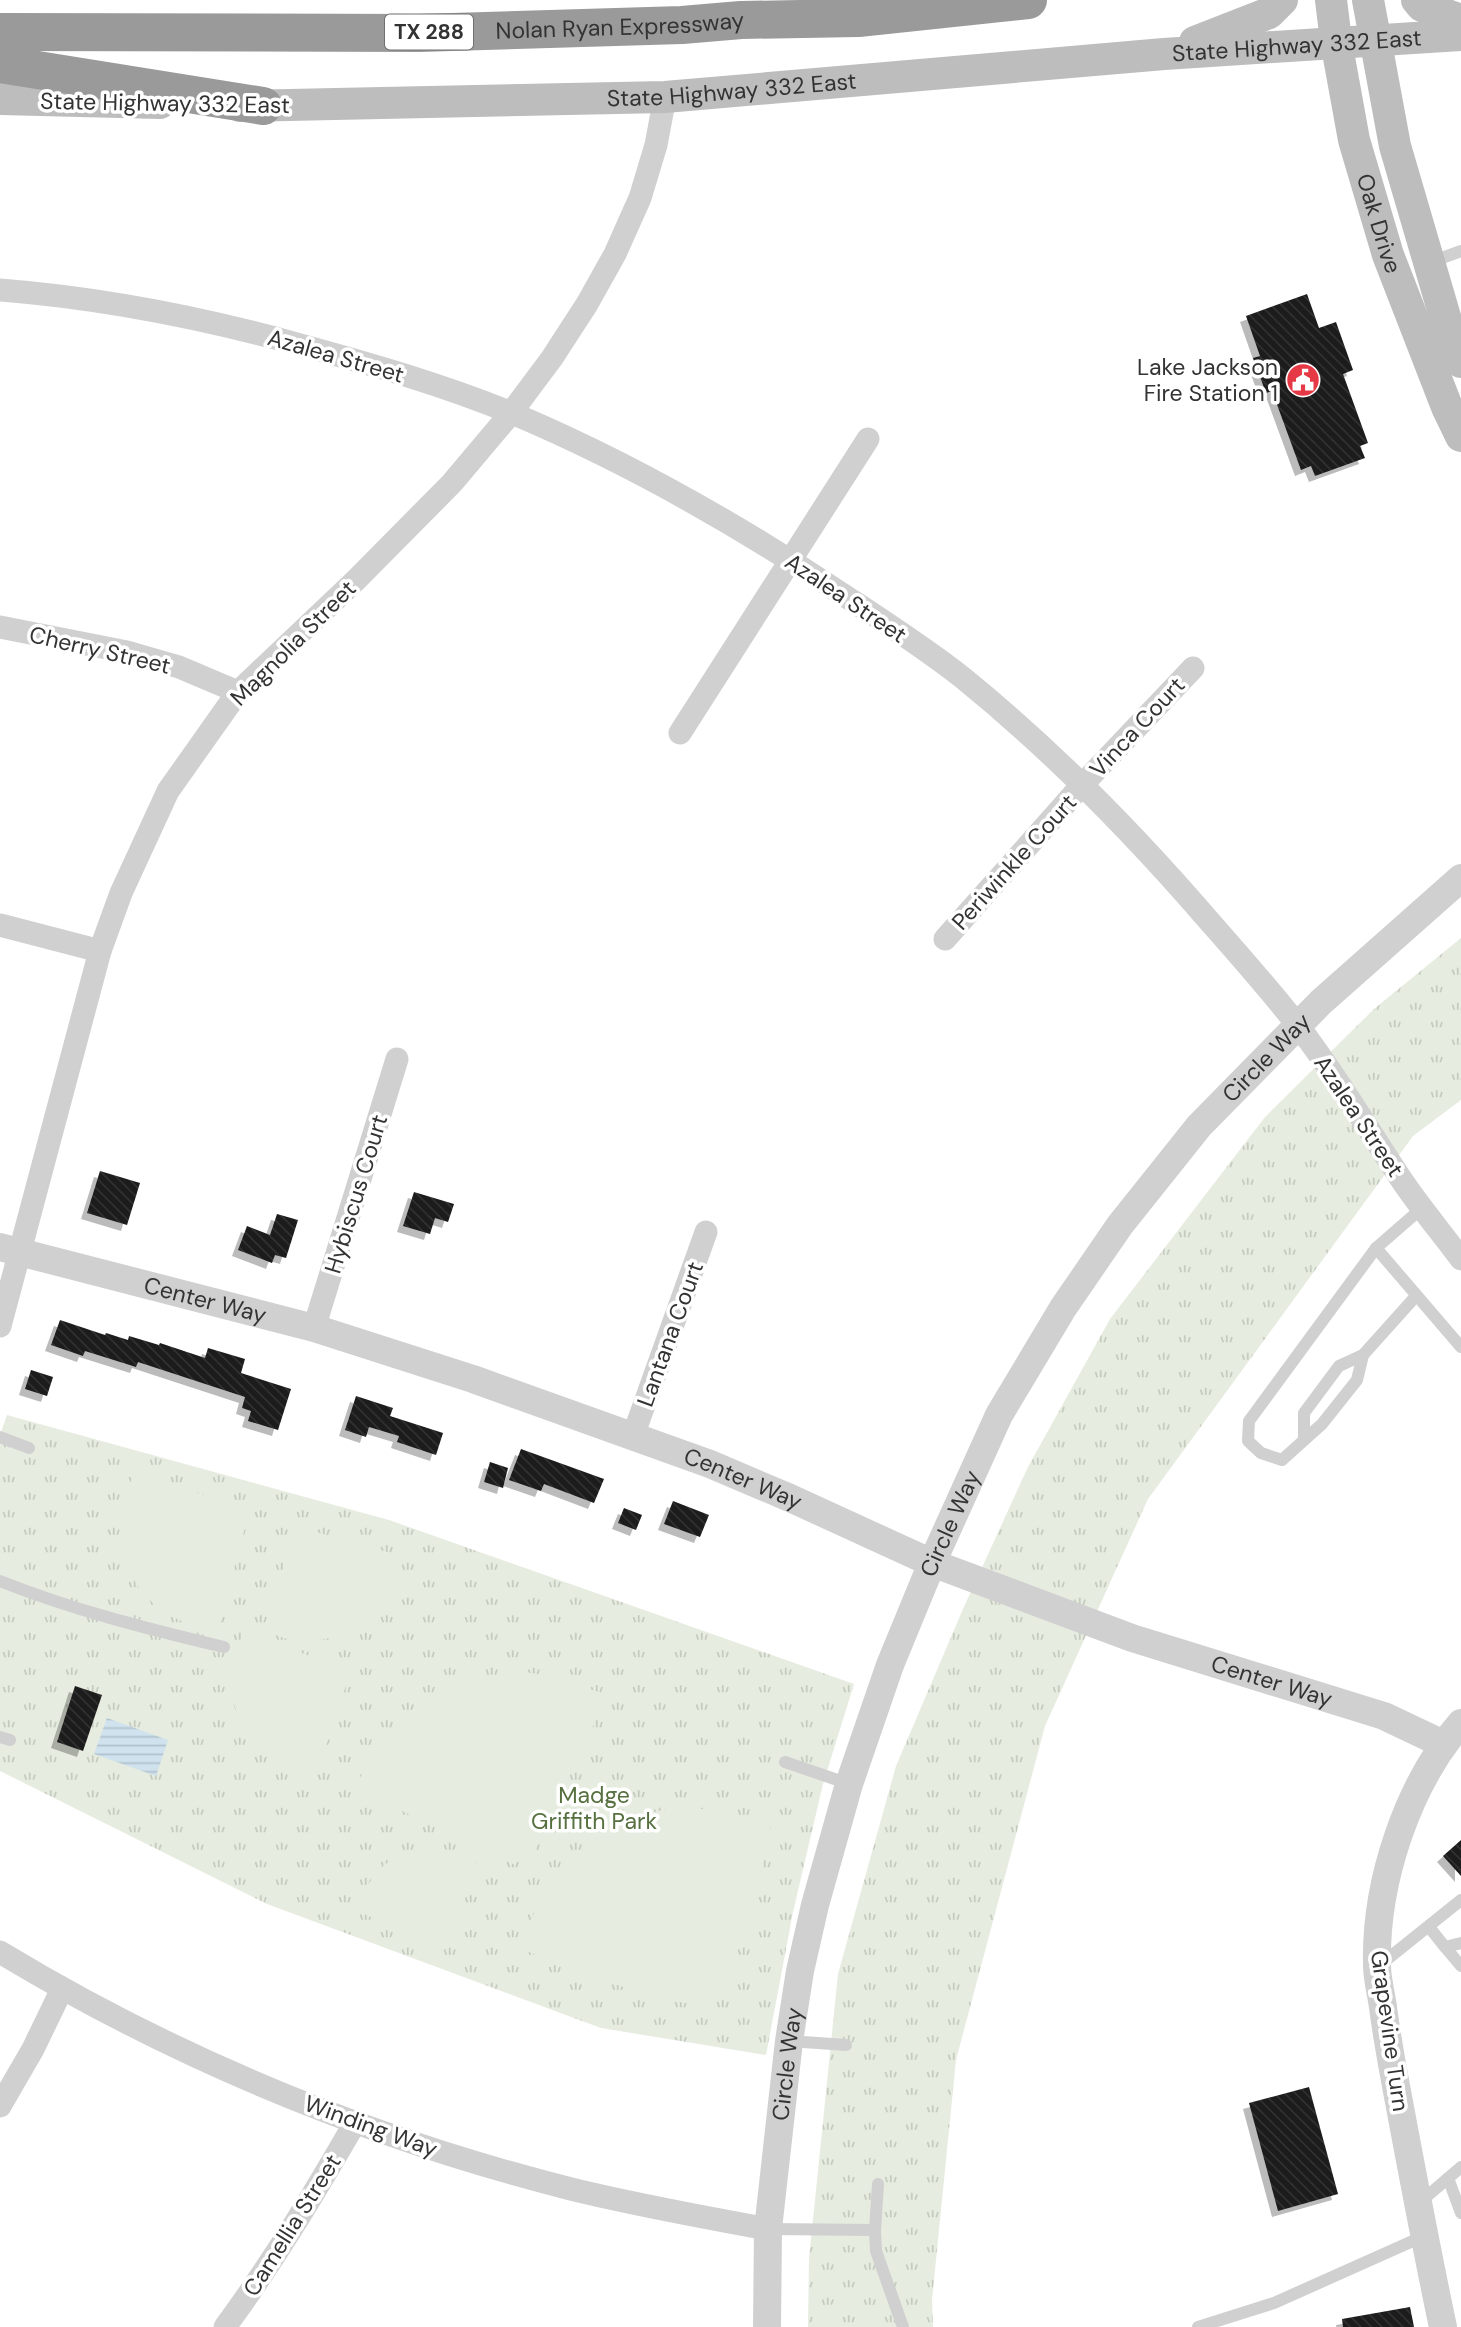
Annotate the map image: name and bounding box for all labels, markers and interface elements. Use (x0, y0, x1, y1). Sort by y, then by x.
street label: Nolan Ryan Expressway (495, 5, 746, 46)
road number: TX 288 (385, 14, 473, 50)
street label: State Highway 332 East (1171, 23, 1423, 68)
street label: State Highway 332 East (607, 66, 858, 113)
street label: State Highway 332 East (40, 86, 290, 120)
street label: Oak Drive (1350, 170, 1409, 278)
street label: Azalea Street (264, 322, 408, 390)
place label: Lake Jackson Fire Station 1 (1137, 352, 1278, 408)
public building icon: Lake Jackson Fire Station 1 (1284, 361, 1322, 399)
street label: Azalea Street (779, 546, 913, 650)
street label: Magnolia Street (224, 574, 362, 712)
street label: Cherry Street (27, 619, 173, 681)
street label: Vinca Court (1083, 670, 1191, 784)
street label: Periwinkle Court (945, 788, 1083, 936)
street label: Circle Way (1216, 1006, 1317, 1109)
street label: Azalea Street (1307, 1049, 1411, 1183)
street label: Hybiscus Court (318, 1111, 394, 1277)
street label: Lantana Court (630, 1257, 710, 1411)
street label: Center Way (141, 1270, 270, 1330)
street label: Center Way (680, 1441, 807, 1517)
street label: Circle Way (913, 1465, 987, 1581)
street label: Center Way (1207, 1648, 1336, 1714)
park label: Madge Griffith Park (531, 1780, 657, 1836)
street label: Grapevine Turn (1364, 1949, 1416, 2113)
street label: Circle Way (765, 2005, 809, 2122)
street label: Winding Way (300, 2088, 442, 2164)
street label: Camellia Street (236, 2148, 348, 2302)

